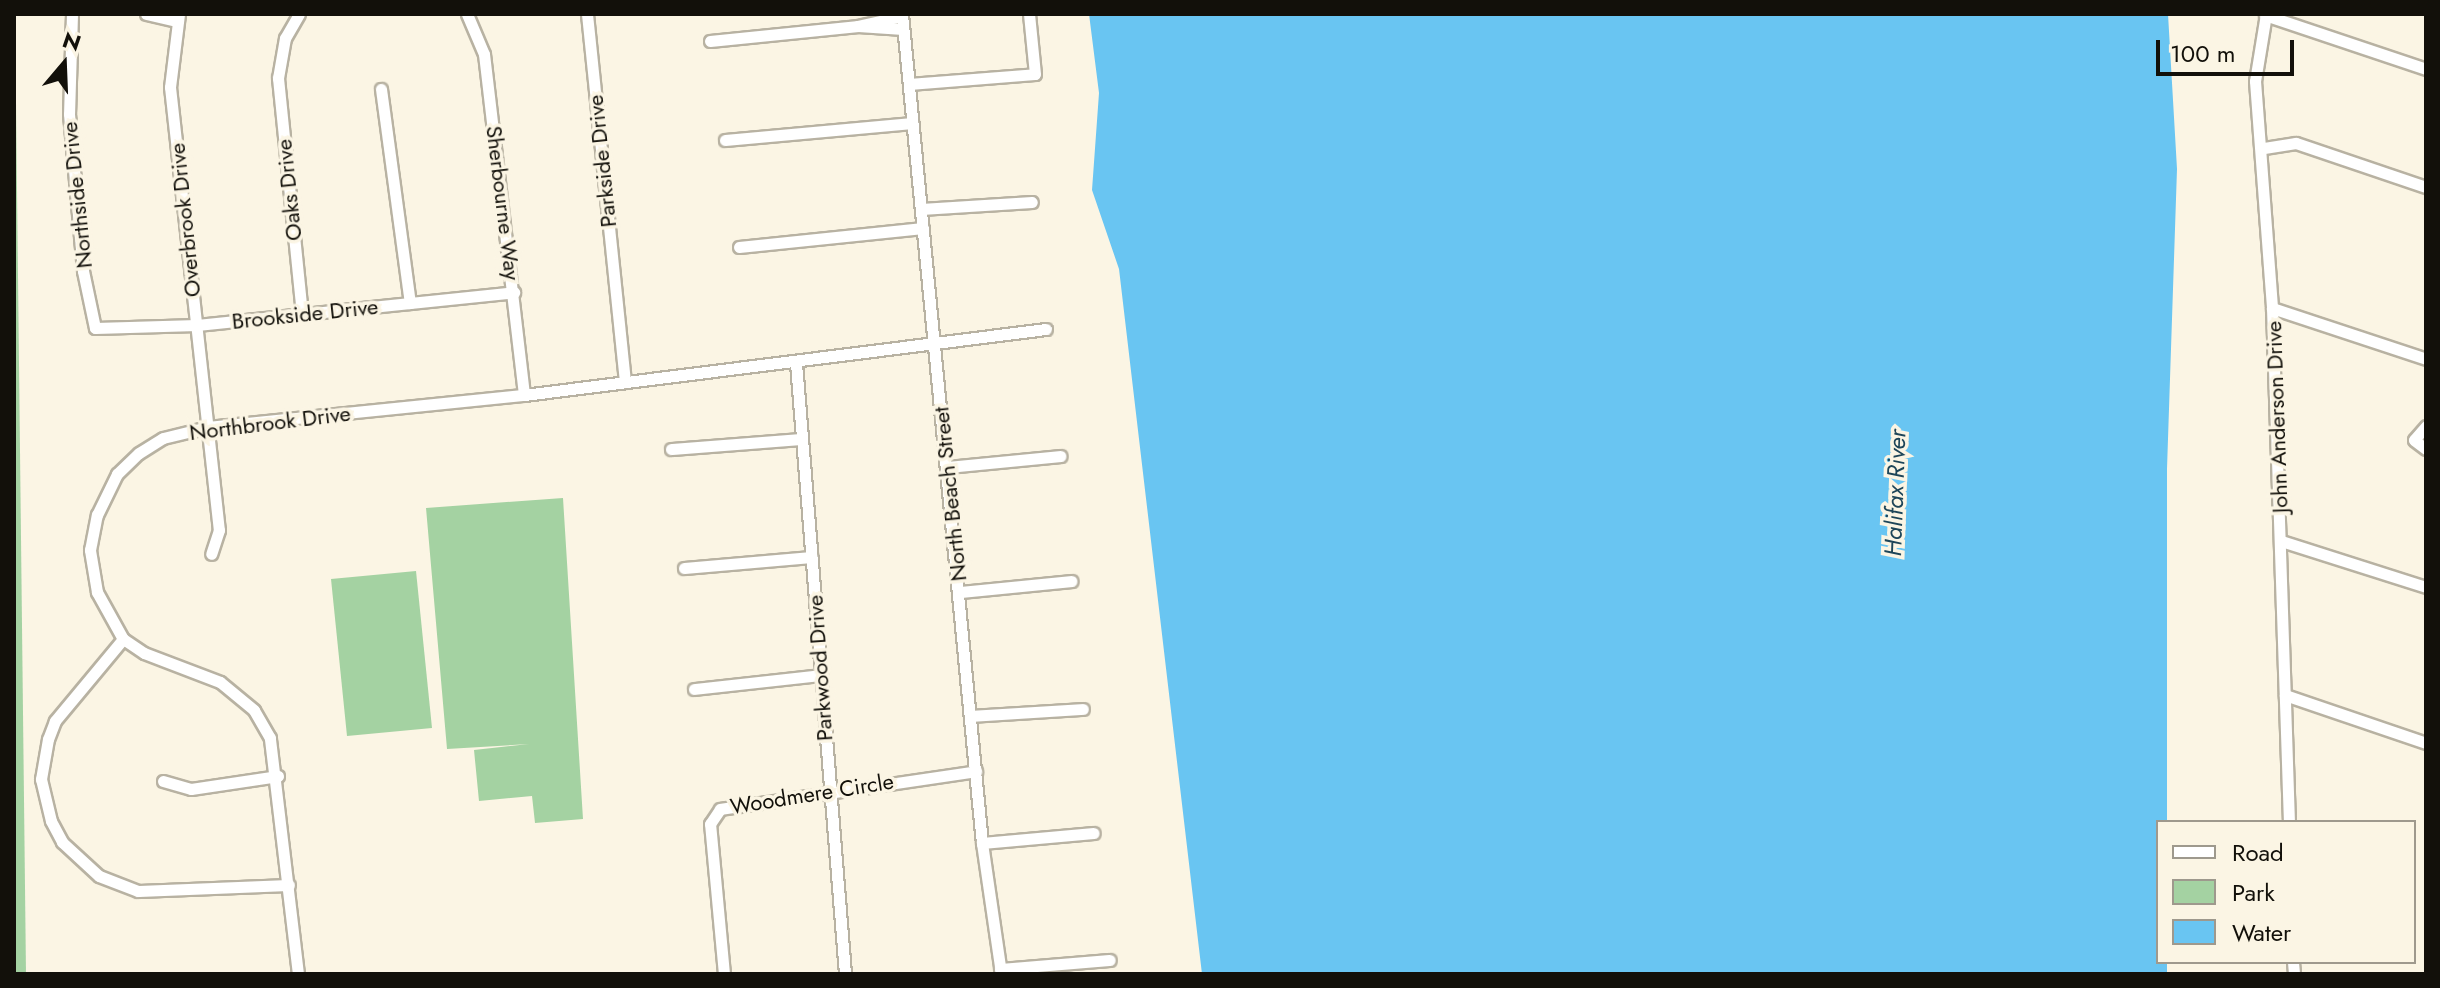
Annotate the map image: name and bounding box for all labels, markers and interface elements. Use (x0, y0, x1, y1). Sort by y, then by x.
text: N (58, 23, 85, 59)
north arrow (24, 24, 104, 104)
scale bar (2160, 24, 2298, 74)
text: 100 m (2170, 36, 2236, 71)
street label: Parkside Drive (582, 93, 622, 229)
street label: Northside Drive (56, 120, 98, 270)
street label: Sherbourne Way (480, 124, 526, 282)
street label: Oaks Drive (271, 138, 307, 242)
street label: Overbrook Drive (164, 142, 206, 298)
street label: Brookside Drive (230, 293, 380, 335)
street label: John Anderson Drive (2260, 320, 2294, 514)
street label: Northbrook Drive (188, 400, 352, 446)
street label: North Beach Street (928, 405, 972, 583)
water label: Halifax River (1878, 429, 1912, 557)
street label: Parkwood Drive (802, 594, 838, 742)
street label: Woodmere Circle (728, 768, 896, 820)
legend (2156, 820, 2416, 964)
text: Road (2232, 835, 2284, 870)
text: Park (2232, 875, 2275, 910)
text: Water (2232, 915, 2291, 950)

